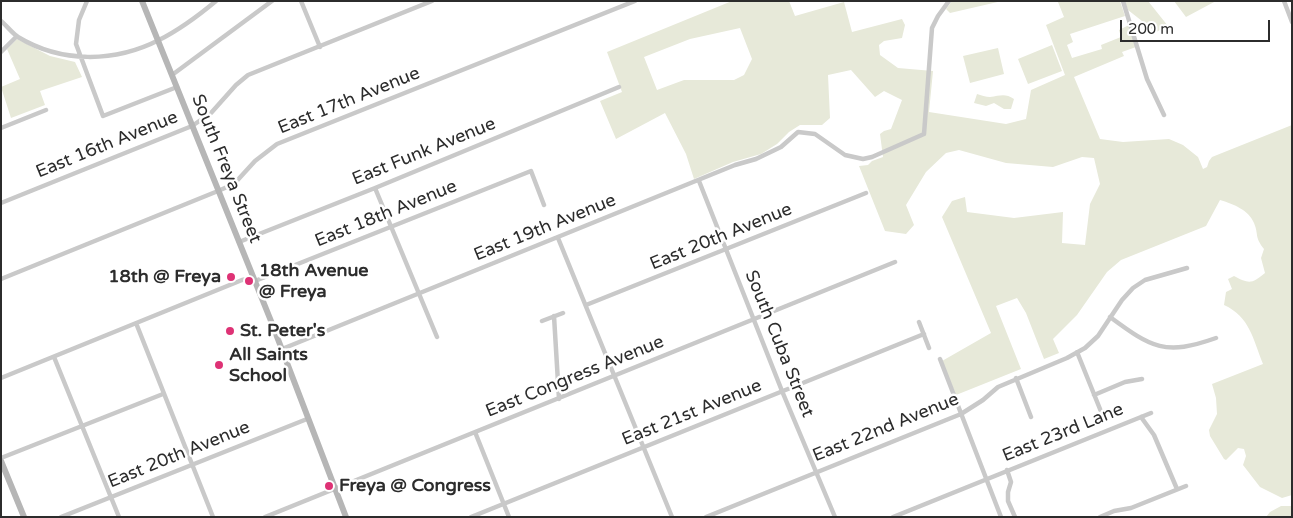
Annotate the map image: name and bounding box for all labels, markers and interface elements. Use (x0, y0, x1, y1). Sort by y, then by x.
scale bar (1123, 10, 1273, 42)
text: 200 m (1128, 20, 1174, 38)
street label: East 17th Avenue (275, 63, 423, 139)
street label: South Freya Street (186, 91, 266, 247)
street label: East 16th Avenue (33, 107, 181, 183)
street label: East Funk Avenue (349, 113, 499, 191)
street label: East 18th Avenue (312, 176, 460, 252)
street label: East 19th Avenue (471, 190, 619, 266)
street label: East 20th Avenue (647, 199, 795, 275)
place label: 18th Avenue @ Freya (259, 260, 369, 302)
place label: 18th @ Freya (108, 266, 221, 288)
street label: South Cuba Street (740, 267, 818, 421)
marker: 18th @ Freya (225, 271, 237, 283)
marker: 18th Avenue @ Freya (243, 275, 255, 287)
place label: St. Peter's (240, 320, 325, 342)
marker: St. Peter's (224, 325, 236, 337)
street label: East Congress Avenue (483, 331, 667, 423)
place label: All Saints School (229, 344, 308, 386)
marker: All Saints School (213, 359, 225, 371)
street label: East 21st Avenue (619, 375, 765, 451)
street label: East 22nd Avenue (810, 389, 962, 467)
street label: East 23rd Lane (999, 399, 1127, 467)
street label: East 20th Avenue (105, 417, 253, 493)
place label: Freya @ Congress (339, 475, 491, 497)
marker: Freya @ Congress (323, 480, 335, 492)

